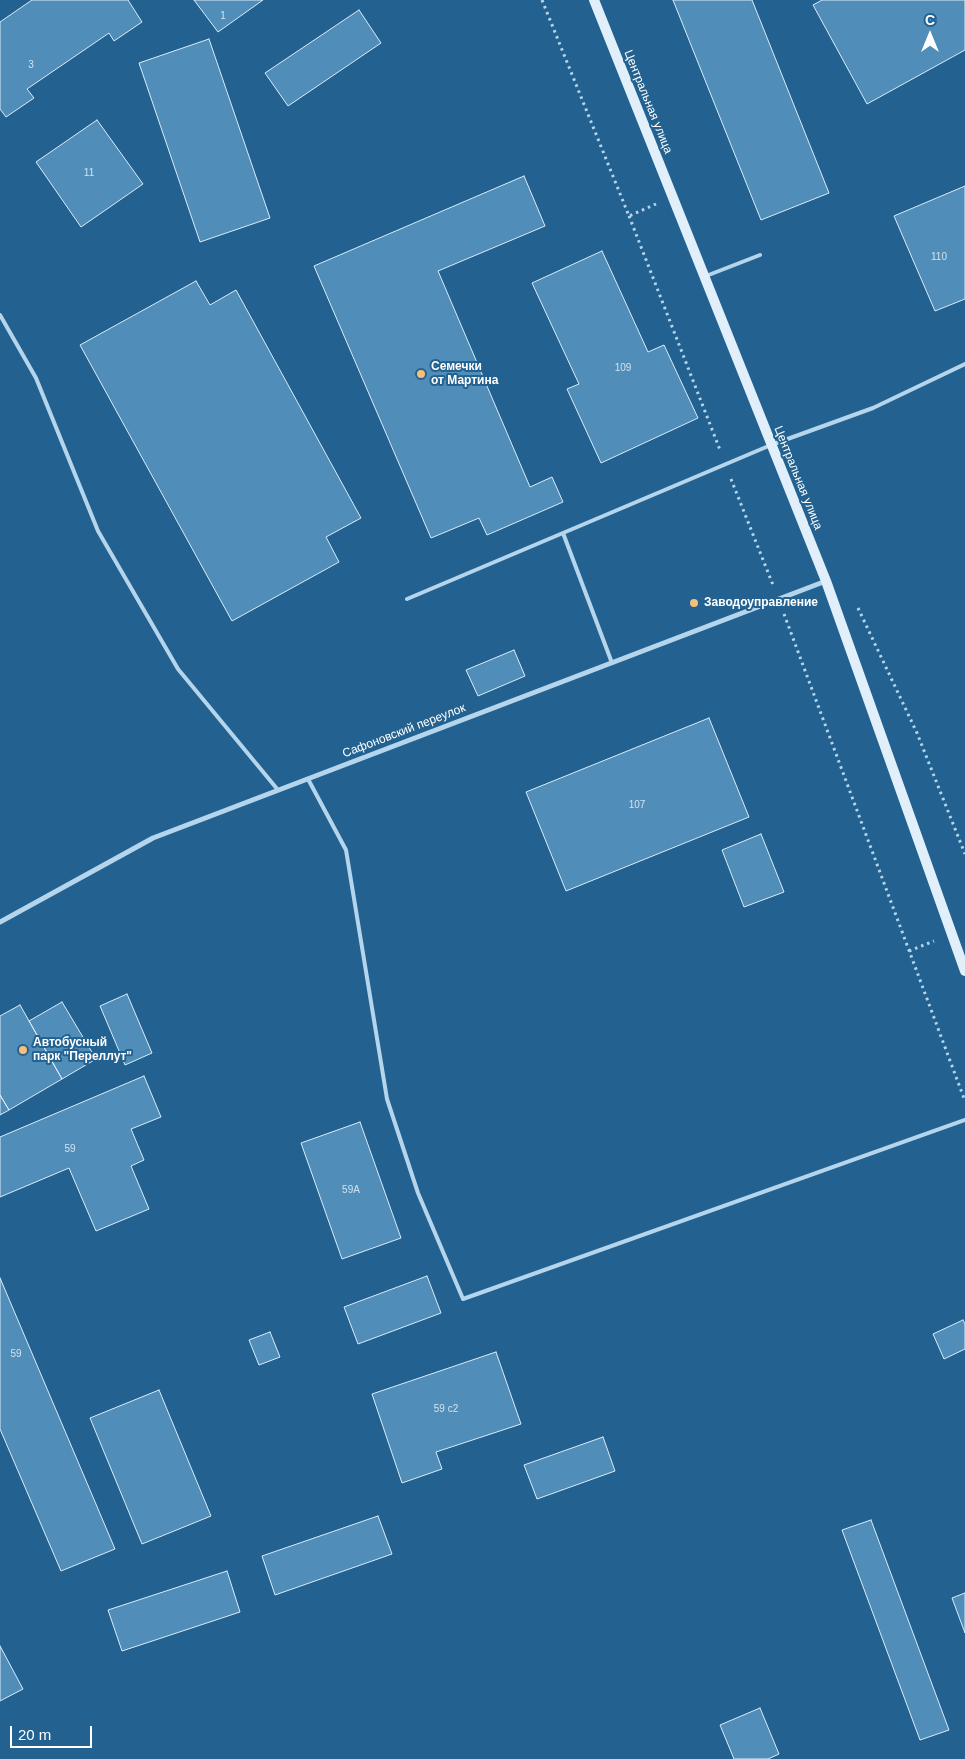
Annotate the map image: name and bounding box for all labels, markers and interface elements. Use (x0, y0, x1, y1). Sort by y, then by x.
house number: 1 (220, 10, 226, 22)
north arrow (905, 10, 955, 60)
text: С (925, 12, 935, 28)
street label: Центральная улица (621, 48, 675, 156)
house number: 3 (28, 59, 34, 71)
house number: 11 (84, 167, 94, 179)
house number: 110 (931, 251, 947, 263)
place label: Семечки от Мартина (431, 360, 498, 388)
house number: 109 (615, 362, 631, 374)
marker: Семечки от Мартина (415, 368, 427, 380)
street label: Центральная улица (771, 424, 825, 532)
place label: Заводоуправление (704, 596, 818, 610)
marker: Заводоуправление (688, 597, 700, 609)
street label: Сафоновский переулок (340, 701, 468, 761)
house number: 107 (629, 799, 645, 811)
place label: Автобусный парк "Переллут" (33, 1036, 132, 1064)
marker: Автобусный парк "Переллут" (17, 1044, 29, 1056)
house number: 59 (64, 1143, 76, 1155)
house number: 59А (342, 1184, 360, 1196)
house number: 59 (10, 1348, 22, 1360)
house number: 59 с2 (434, 1403, 458, 1415)
scale bar (12, 1716, 95, 1748)
text: 20 m (18, 1726, 51, 1743)

